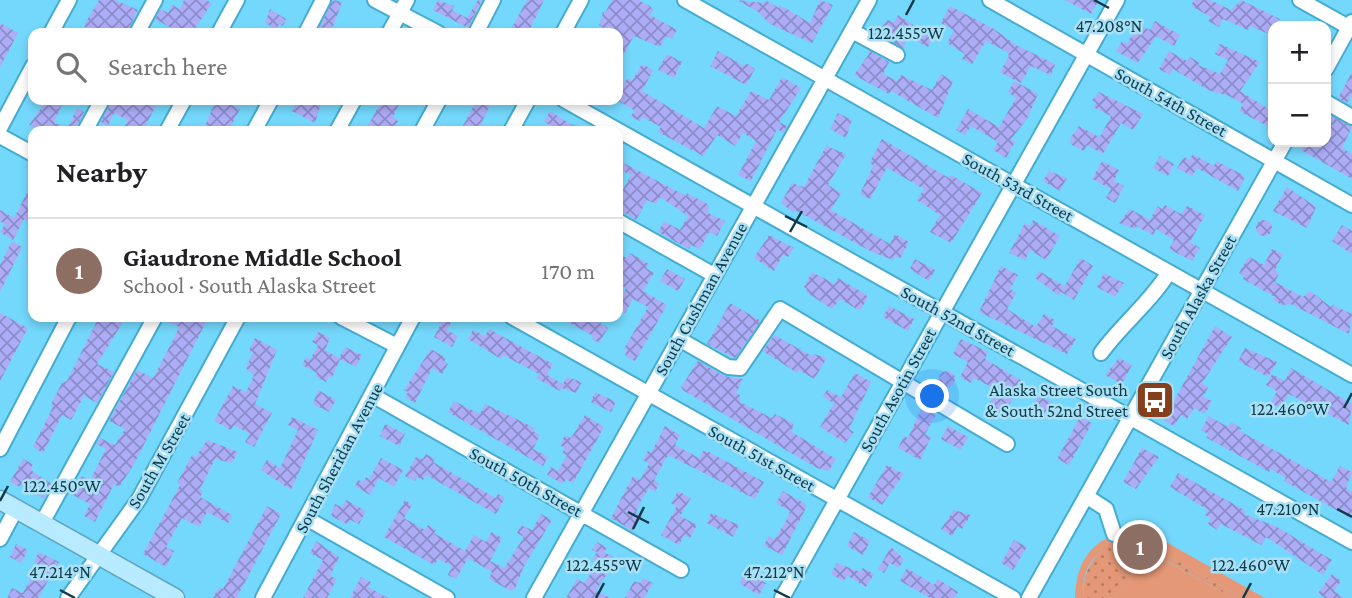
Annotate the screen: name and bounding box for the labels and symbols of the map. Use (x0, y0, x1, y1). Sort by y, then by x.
text: 47.208°N (1076, 16, 1143, 36)
text: 122.455°W (868, 23, 944, 43)
street label: South 54th Street (1112, 63, 1231, 141)
street label: South 53rd Street (959, 148, 1078, 226)
street label: South Cushman Avenue (651, 219, 751, 379)
street label: South Alaska Street (1156, 231, 1241, 362)
street label: South 52nd Street (898, 281, 1019, 361)
street label: South Asotin Street (856, 324, 941, 455)
your location (915, 379, 949, 413)
bus stop icon: Alaska Street South & South 52nd Street (1134, 379, 1176, 421)
street label: South Sheridan Avenue (291, 380, 387, 536)
place label: Alaska Street South & South 52nd Street (985, 380, 1129, 421)
text: 122.460°W (1251, 399, 1330, 419)
street label: South M Street (124, 409, 195, 512)
street label: South 51st Street (705, 420, 820, 496)
street label: South 50th Street (466, 443, 587, 522)
text: 122.450°W (23, 476, 101, 496)
text: 47.210°N (1256, 499, 1320, 519)
pin: 1 (1117, 521, 1163, 573)
text: 122.455°W (566, 555, 642, 575)
text: 122.460°W (1212, 555, 1291, 575)
text: 47.214°N (29, 562, 91, 582)
text: 47.212°N (743, 562, 805, 582)

